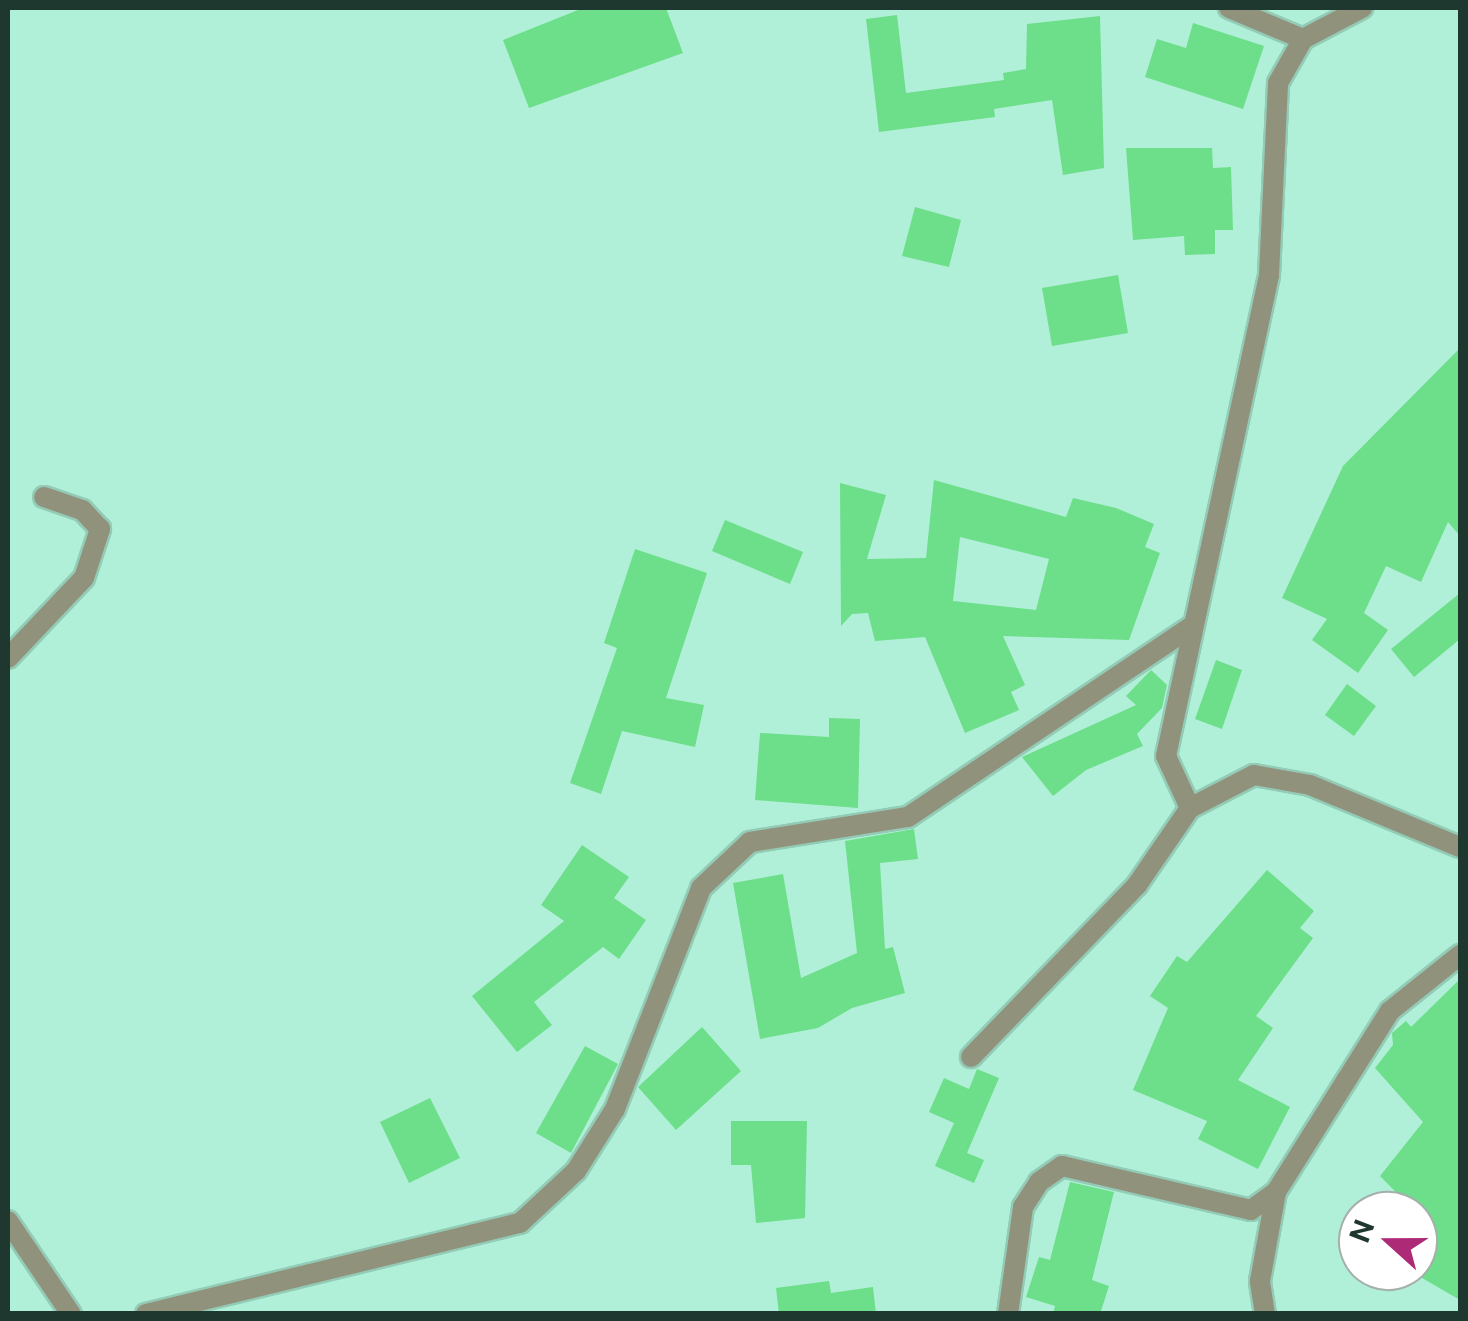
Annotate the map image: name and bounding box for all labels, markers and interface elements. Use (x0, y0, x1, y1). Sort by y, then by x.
north arrow (1338, 1191, 1438, 1291)
text: N (1342, 1215, 1381, 1247)

